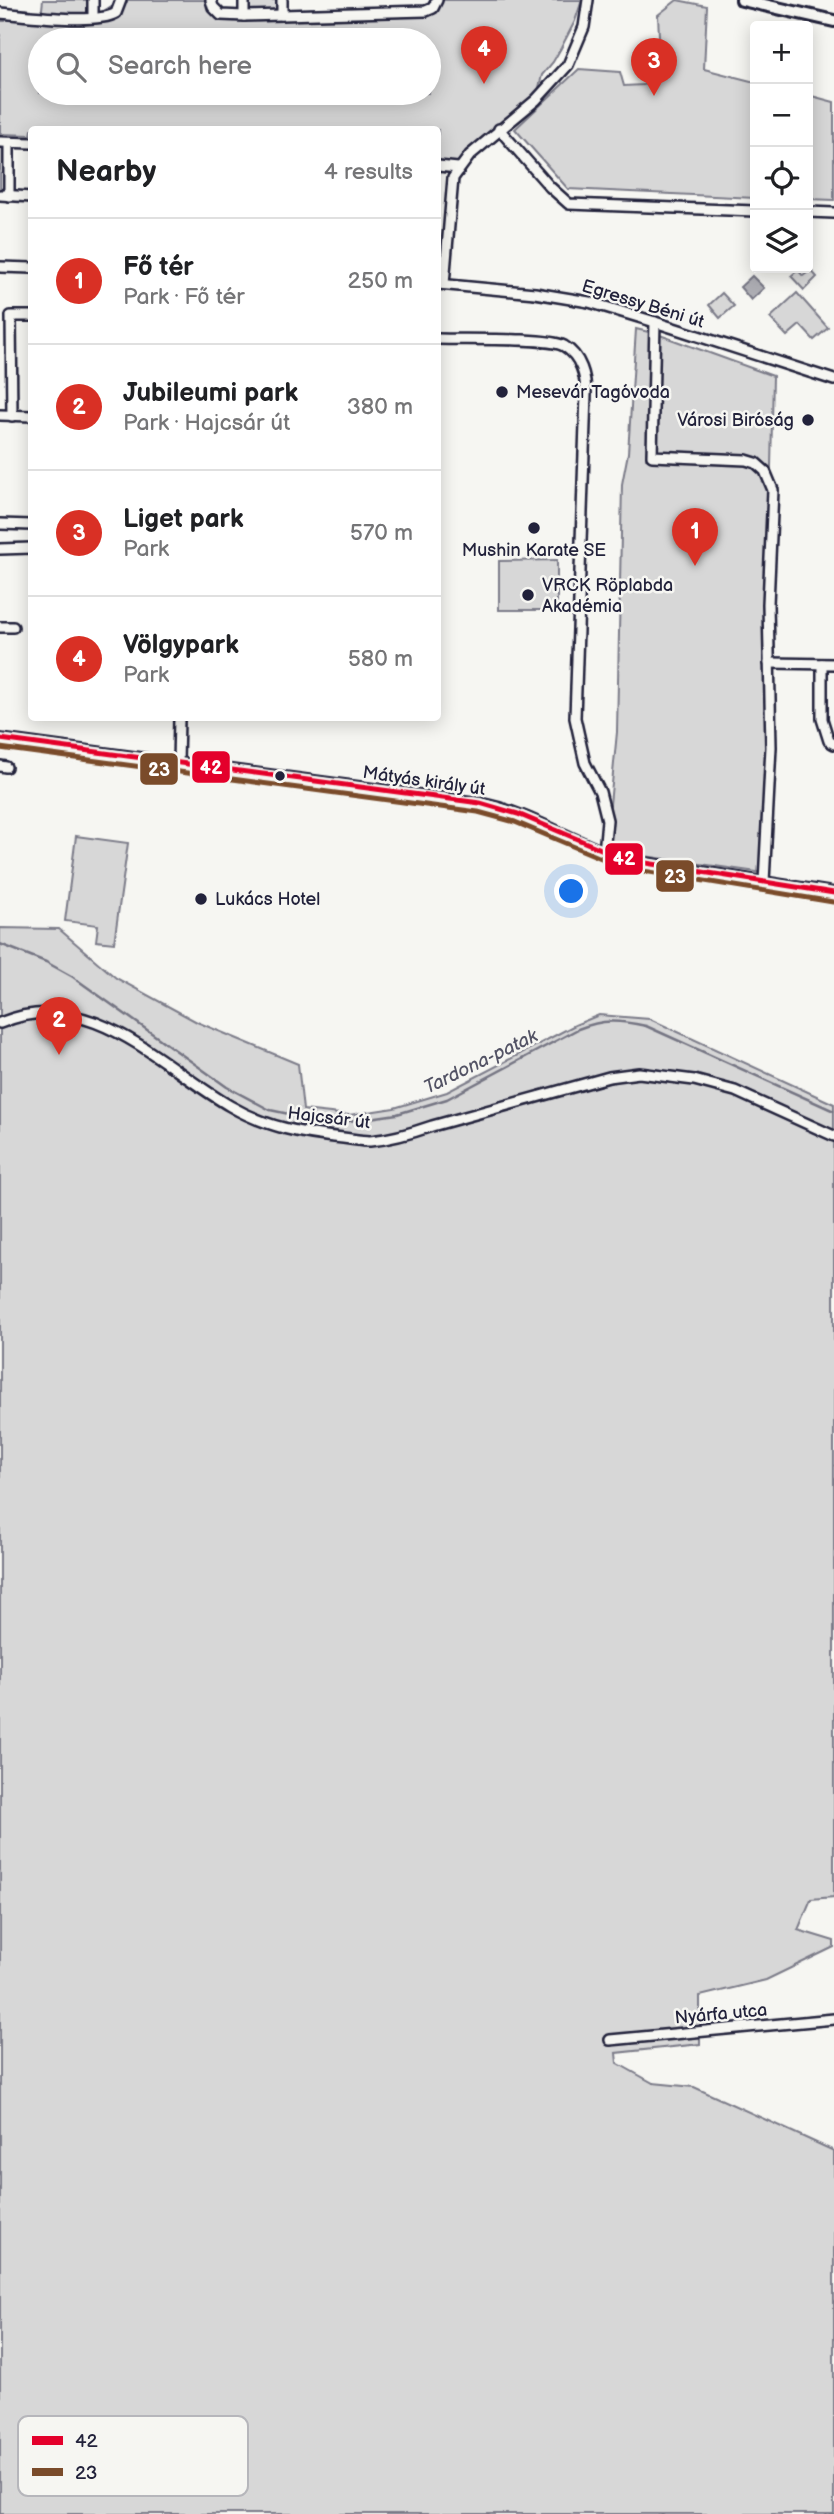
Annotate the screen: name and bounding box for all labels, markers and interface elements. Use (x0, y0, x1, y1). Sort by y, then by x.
map controls (750, 21, 813, 273)
button: + (750, 21, 813, 84)
pin: 4 (461, 26, 507, 84)
search box (28, 28, 441, 105)
pin: 3 (631, 38, 677, 96)
icon: search (52, 48, 90, 86)
text: Search here (108, 51, 252, 82)
button: − (750, 84, 813, 147)
button: locate (750, 147, 813, 210)
text: Nearby (56, 154, 156, 190)
text: 4 results (324, 158, 413, 186)
button: layers (750, 210, 813, 273)
text: Fő tér (123, 252, 194, 283)
text: 1 (74, 267, 84, 295)
text: 250 m (347, 267, 413, 295)
street label: Egressy Béni út (579, 275, 707, 333)
text: Park · Fő tér (123, 283, 245, 311)
text: Jubileumi park (123, 378, 298, 409)
place label: Mesevár Tagóvoda (516, 382, 670, 403)
marker: Mesevár Tagóvoda (494, 384, 510, 400)
text: 2 (72, 393, 86, 421)
text: 380 m (347, 393, 413, 421)
text: Park · Hajcsár út (123, 409, 290, 437)
place label: Városi Biróság (677, 410, 794, 431)
marker: Városi Biróság (800, 412, 816, 428)
text: Liget park (123, 504, 244, 535)
pin: 1 (672, 508, 718, 566)
text: 3 (72, 519, 86, 547)
text: 570 m (350, 519, 413, 547)
marker: Mushin Karate SE (526, 520, 542, 536)
text: Park (123, 535, 169, 563)
place label: Mushin Karate SE (462, 540, 606, 561)
place label: VRCK Röplabda Akadémia (542, 575, 673, 617)
marker: VRCK Röplabda Akadémia (520, 587, 536, 603)
text: Völgypark (123, 630, 239, 661)
text: 4 (72, 645, 86, 673)
text: 580 m (348, 645, 413, 673)
text: Park (123, 661, 169, 689)
line badge: 42 (191, 750, 231, 784)
line badge: 23 (139, 752, 179, 786)
text: 42 (200, 757, 223, 780)
text: 23 (148, 759, 170, 782)
street label: Mátyás király út (361, 762, 487, 800)
unlabelled marker (273, 769, 287, 783)
line badge: 42 (604, 842, 644, 876)
text: 42 (613, 848, 636, 871)
line badge: 23 (655, 859, 695, 893)
text: 23 (664, 866, 686, 889)
your location (554, 874, 588, 908)
place label: Lukács Hotel (215, 889, 320, 910)
marker: Lukács Hotel (193, 891, 209, 907)
pin: 2 (36, 997, 82, 1055)
water label: Tardona-patak (420, 1024, 542, 1099)
street label: Hajcsár út (286, 1103, 372, 1134)
street label: Nyárfa utca (674, 2000, 768, 2028)
legend (18, 2416, 248, 2496)
text: 42 (75, 2430, 99, 2453)
text: 23 (75, 2462, 98, 2485)

